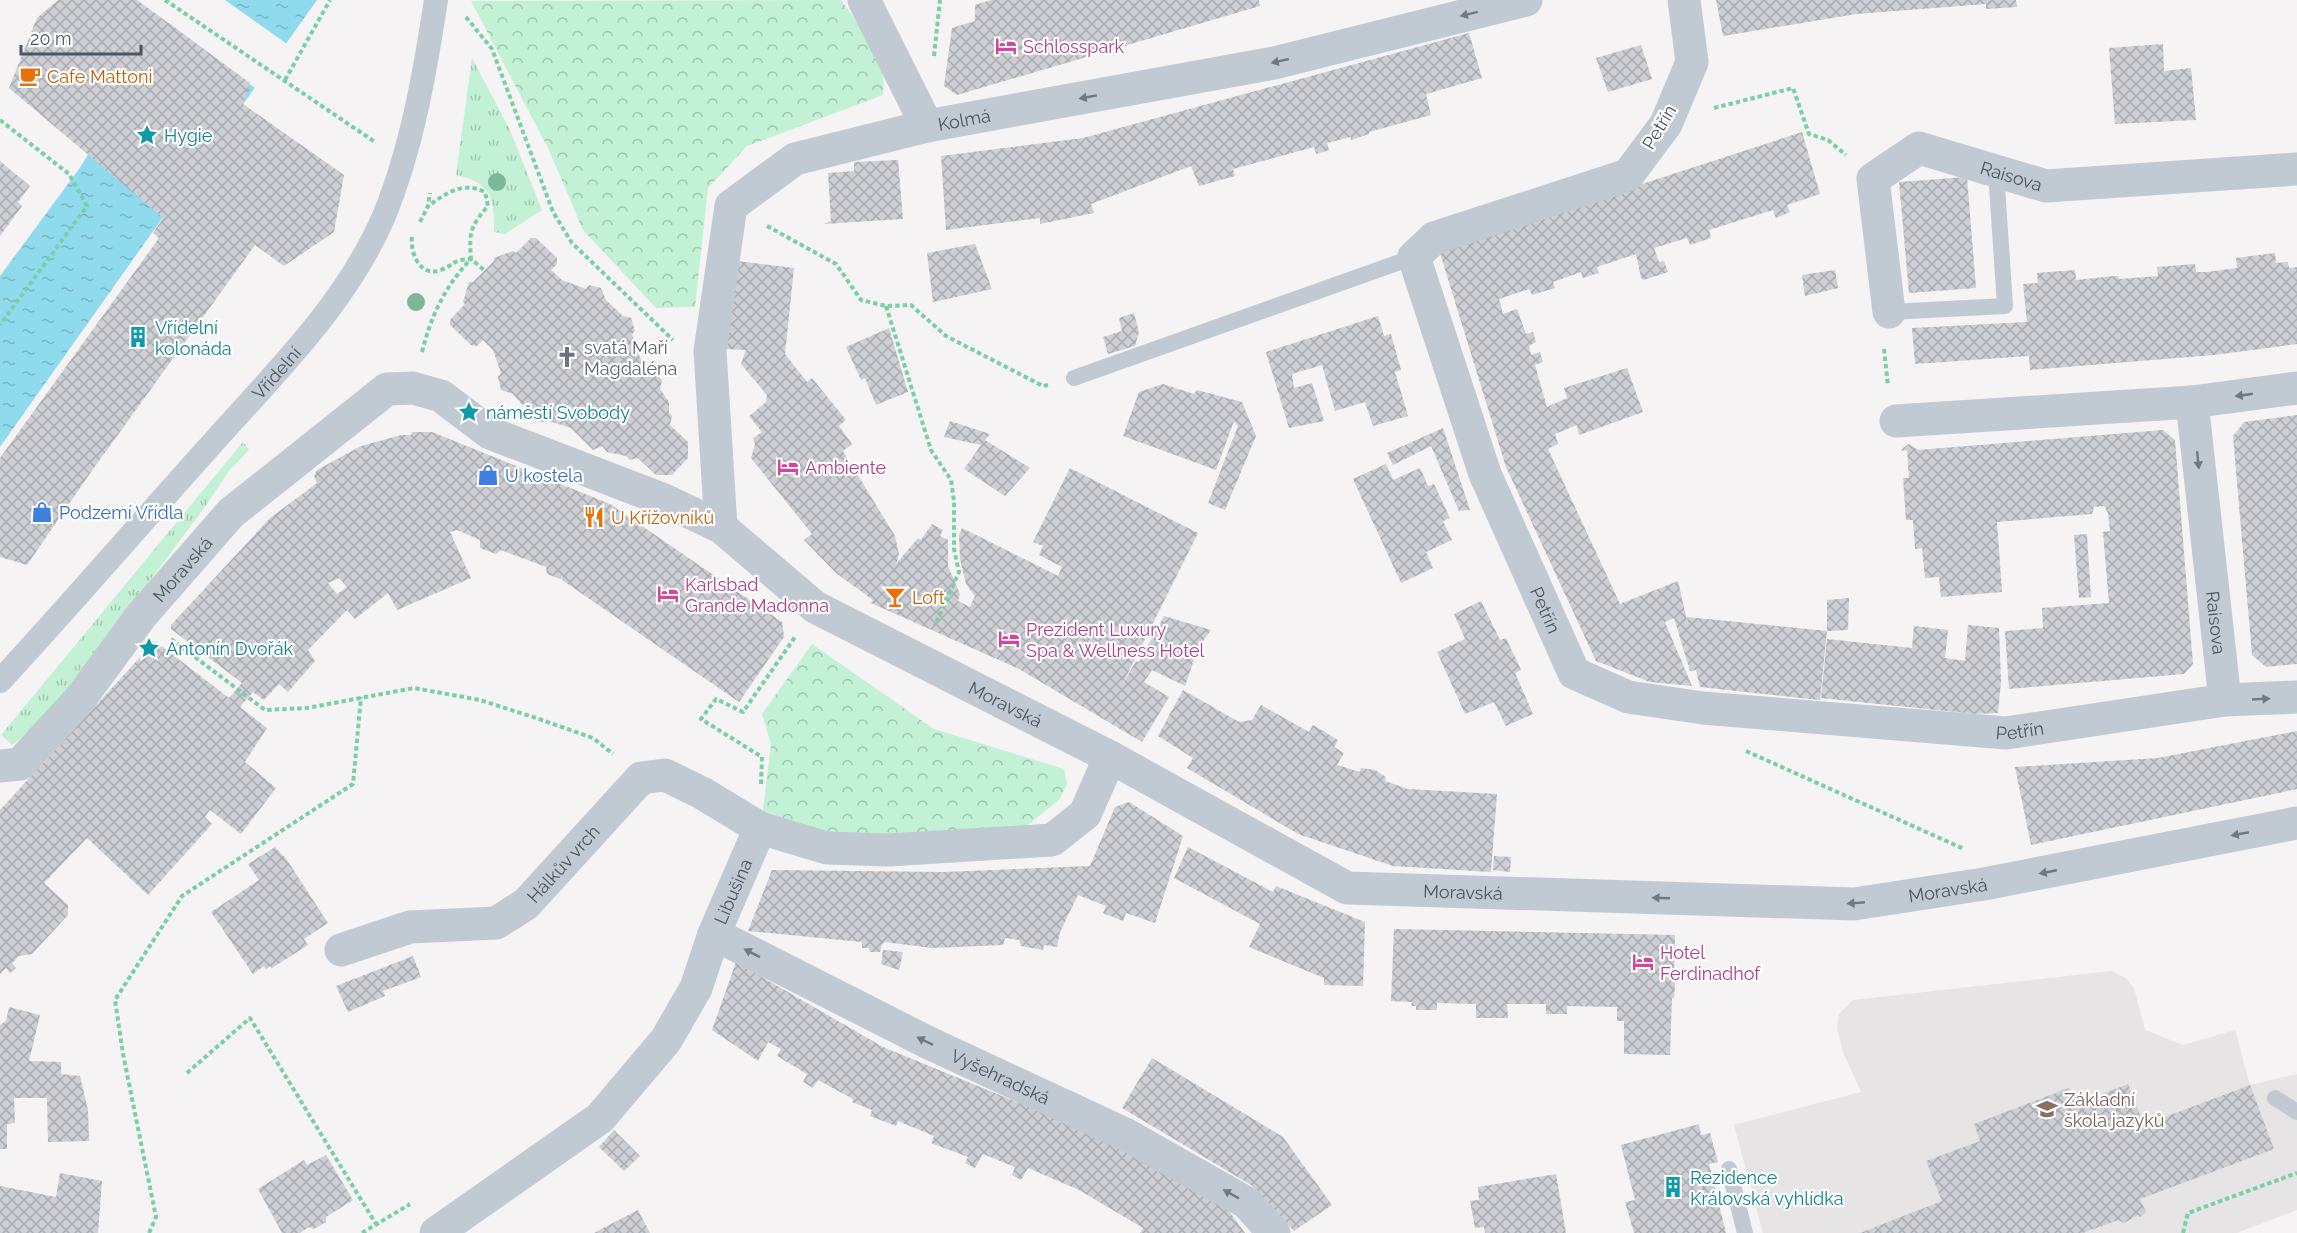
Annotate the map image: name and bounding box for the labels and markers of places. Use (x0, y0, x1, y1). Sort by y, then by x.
hotel icon: Schlosspark (994, 34, 1018, 58)
place label: Schlosspark (1023, 36, 1125, 57)
cafe icon: Cafe Mattoni (18, 64, 42, 88)
place label: Cafe Mattoni (47, 66, 152, 87)
place icon: Hygie (135, 123, 159, 147)
place label: Hygie (164, 125, 213, 146)
place label: Vřídelní kolonáda (155, 317, 232, 359)
building icon: Vřídelní kolonáda (126, 325, 150, 349)
place label: svatá Maří Magdaléna (584, 337, 677, 379)
church icon: svatá Maří Magdaléna (555, 345, 579, 369)
place icon: náměstí Svobody (457, 400, 481, 424)
place label: náměstí Svobody (486, 402, 630, 423)
hotel icon: Ambiente (776, 455, 800, 479)
place label: Ambiente (805, 457, 887, 478)
shop icon: U kostela (476, 463, 500, 487)
place label: U kostela (505, 465, 583, 486)
shop icon: Podzemí Vřídla (30, 500, 54, 524)
place label: Podzemí Vřídla (59, 502, 183, 523)
restaurant icon: U Křížovníků (582, 505, 606, 529)
place label: U Křížovníků (611, 507, 714, 528)
place label: Karlsbad Grande Madonna (685, 574, 829, 616)
hotel icon: Karlsbad Grande Madonna (656, 582, 680, 606)
bar icon: Loft (883, 585, 907, 609)
place label: Loft (912, 587, 945, 608)
place label: Prezident Luxury Spa & Wellness Hotel (1026, 619, 1205, 661)
hotel icon: Prezident Luxury Spa & Wellness Hotel (997, 627, 1021, 651)
place icon: Antonín Dvořák (137, 636, 161, 660)
place label: Antonín Dvořák (166, 638, 294, 659)
place label: Hotel Ferdinadhof (1660, 942, 1761, 984)
hotel icon: Hotel Ferdinadhof (1631, 950, 1655, 974)
place label: Základní škola jazyků (2064, 1089, 2164, 1131)
school or university icon: Základní škola jazyků (2035, 1097, 2059, 1121)
place label: Rezidence Královská vyhlídka (1690, 1167, 1844, 1209)
building icon: Rezidence Královská vyhlídka (1661, 1175, 1685, 1199)

